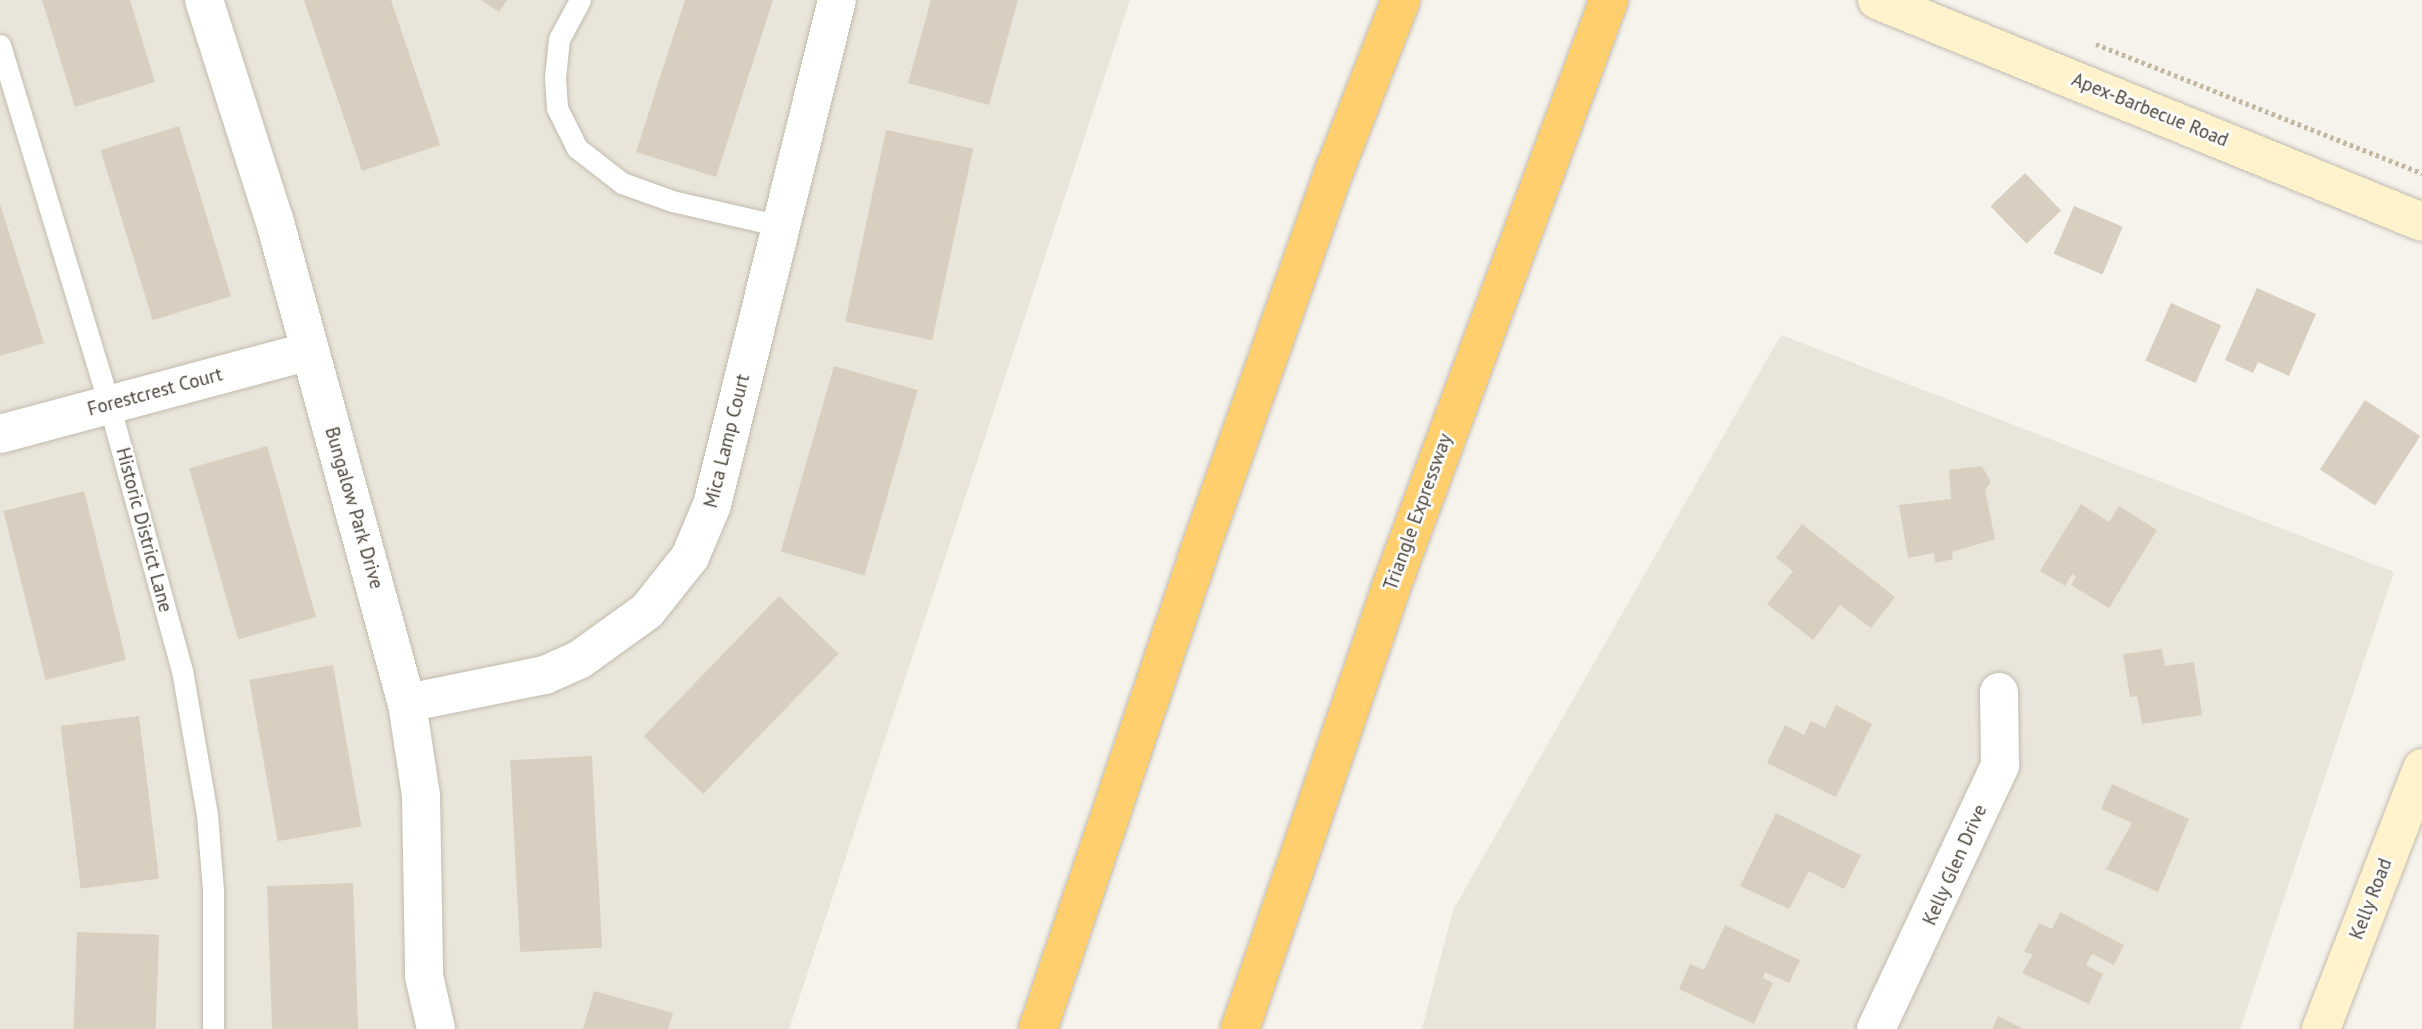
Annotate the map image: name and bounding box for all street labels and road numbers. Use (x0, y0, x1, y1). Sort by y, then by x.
street label: Apex-Barbecue Road (2068, 68, 2232, 152)
street label: Forestcrest Court (85, 363, 225, 421)
street label: Mica Lamp Court (699, 372, 755, 510)
street label: Bungalow Park Drive (320, 424, 388, 592)
street label: Triangle Expressway (1379, 431, 1457, 593)
street label: Historic District Lane (111, 445, 177, 615)
street label: Kelly Glen Drive (1918, 801, 1992, 929)
street label: Kelly Road (2345, 855, 2397, 943)

